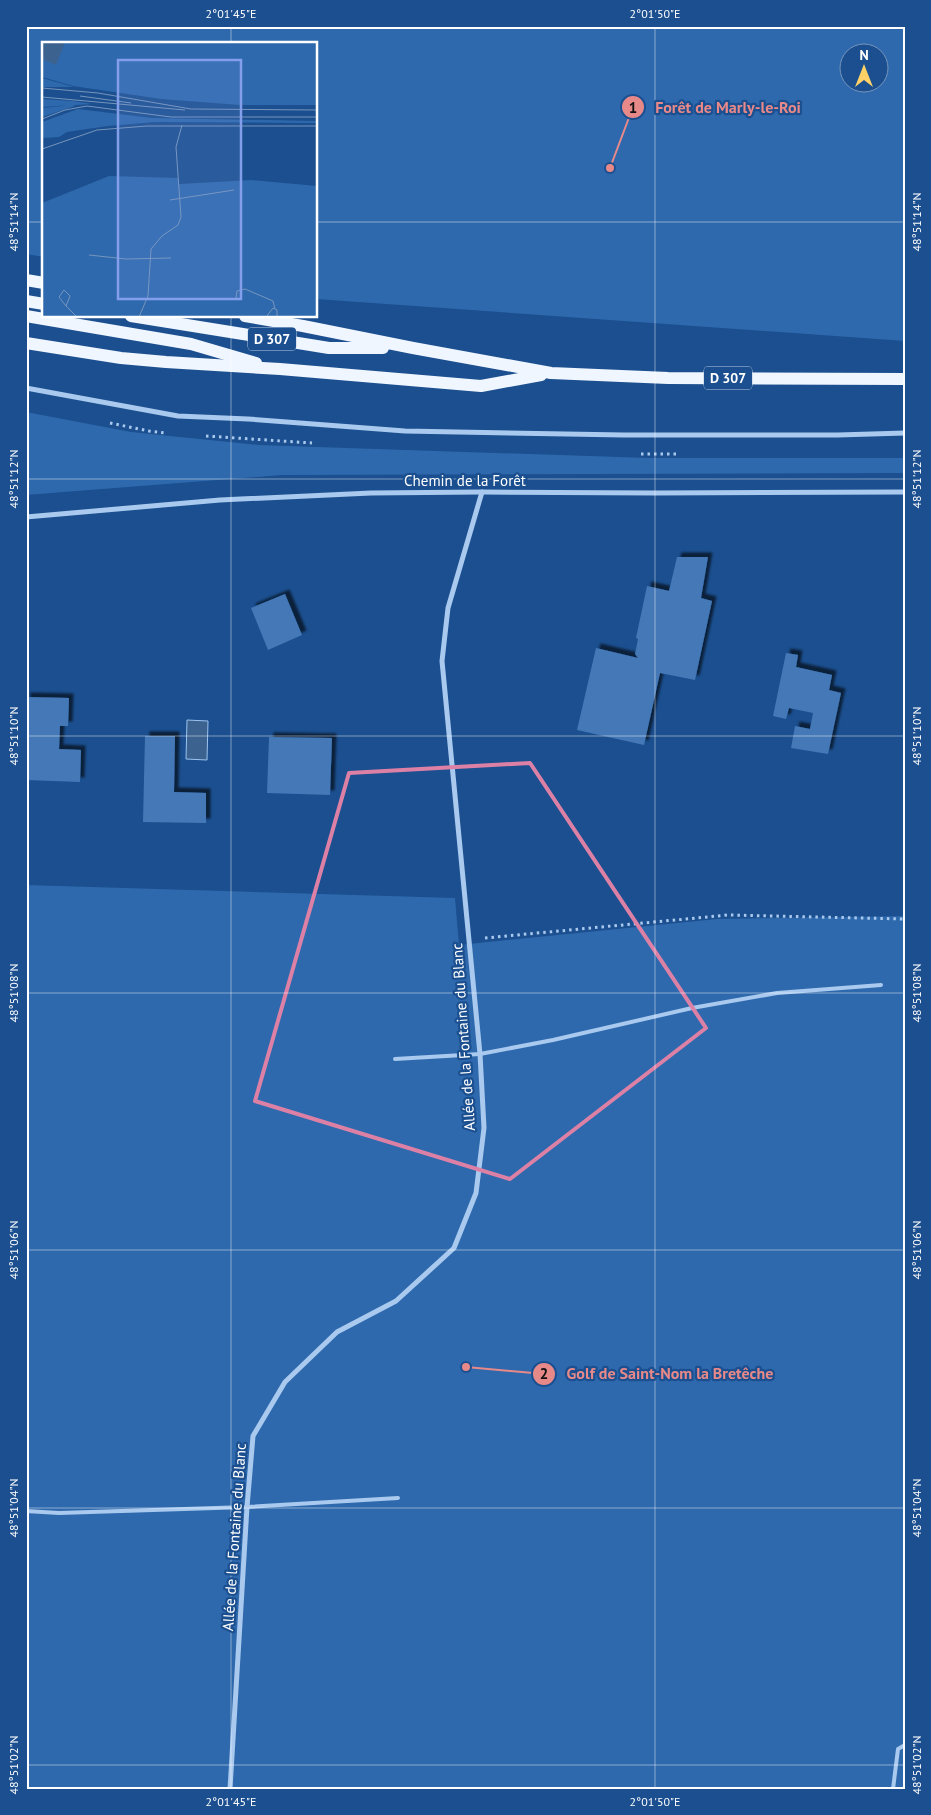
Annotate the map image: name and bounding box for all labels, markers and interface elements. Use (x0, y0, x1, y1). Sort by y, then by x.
text: 2°01'45"E (206, 6, 256, 21)
text: 2°01'50"E (630, 6, 680, 21)
inset map (42, 42, 318, 318)
north arrow (838, 42, 888, 92)
text: N (859, 46, 869, 64)
callout: Forêt de Marly-le-Roi (620, 92, 811, 123)
text: Forêt de Marly-le-Roi (655, 97, 801, 117)
text: 1 (629, 98, 637, 117)
text: 48°51'14"N (6, 192, 21, 252)
text: 48°51'14"N (909, 192, 924, 252)
road number: D 307 (248, 328, 296, 350)
road number: D 307 (704, 366, 752, 389)
text: 48°51'12"N (6, 449, 21, 509)
text: 48°51'12"N (909, 449, 924, 509)
street label: Chemin de la Forêt (404, 471, 526, 490)
text: 48°51'10"N (6, 706, 21, 766)
text: 48°51'10"N (909, 706, 924, 766)
street label: Allée de la Fontaine du Blanc (447, 942, 479, 1132)
text: 48°51'08"N (6, 963, 21, 1023)
text: 48°51'08"N (909, 963, 924, 1023)
text: 48°51'06"N (6, 1220, 21, 1280)
text: 48°51'06"N (909, 1220, 924, 1280)
callout: Golf de Saint-Nom la Bretêche (531, 1358, 783, 1389)
text: Golf de Saint-Nom la Bretêche (567, 1363, 773, 1383)
text: 2 (540, 1364, 548, 1383)
street label: Allée de la Fontaine du Blanc (218, 1442, 250, 1632)
text: 48°51'04"N (6, 1478, 21, 1538)
text: 48°51'04"N (909, 1478, 924, 1538)
text: 48°51'02"N (6, 1735, 21, 1795)
text: 48°51'02"N (909, 1735, 924, 1795)
text: 2°01'45"E (206, 1794, 256, 1809)
text: 2°01'50"E (630, 1794, 680, 1809)

